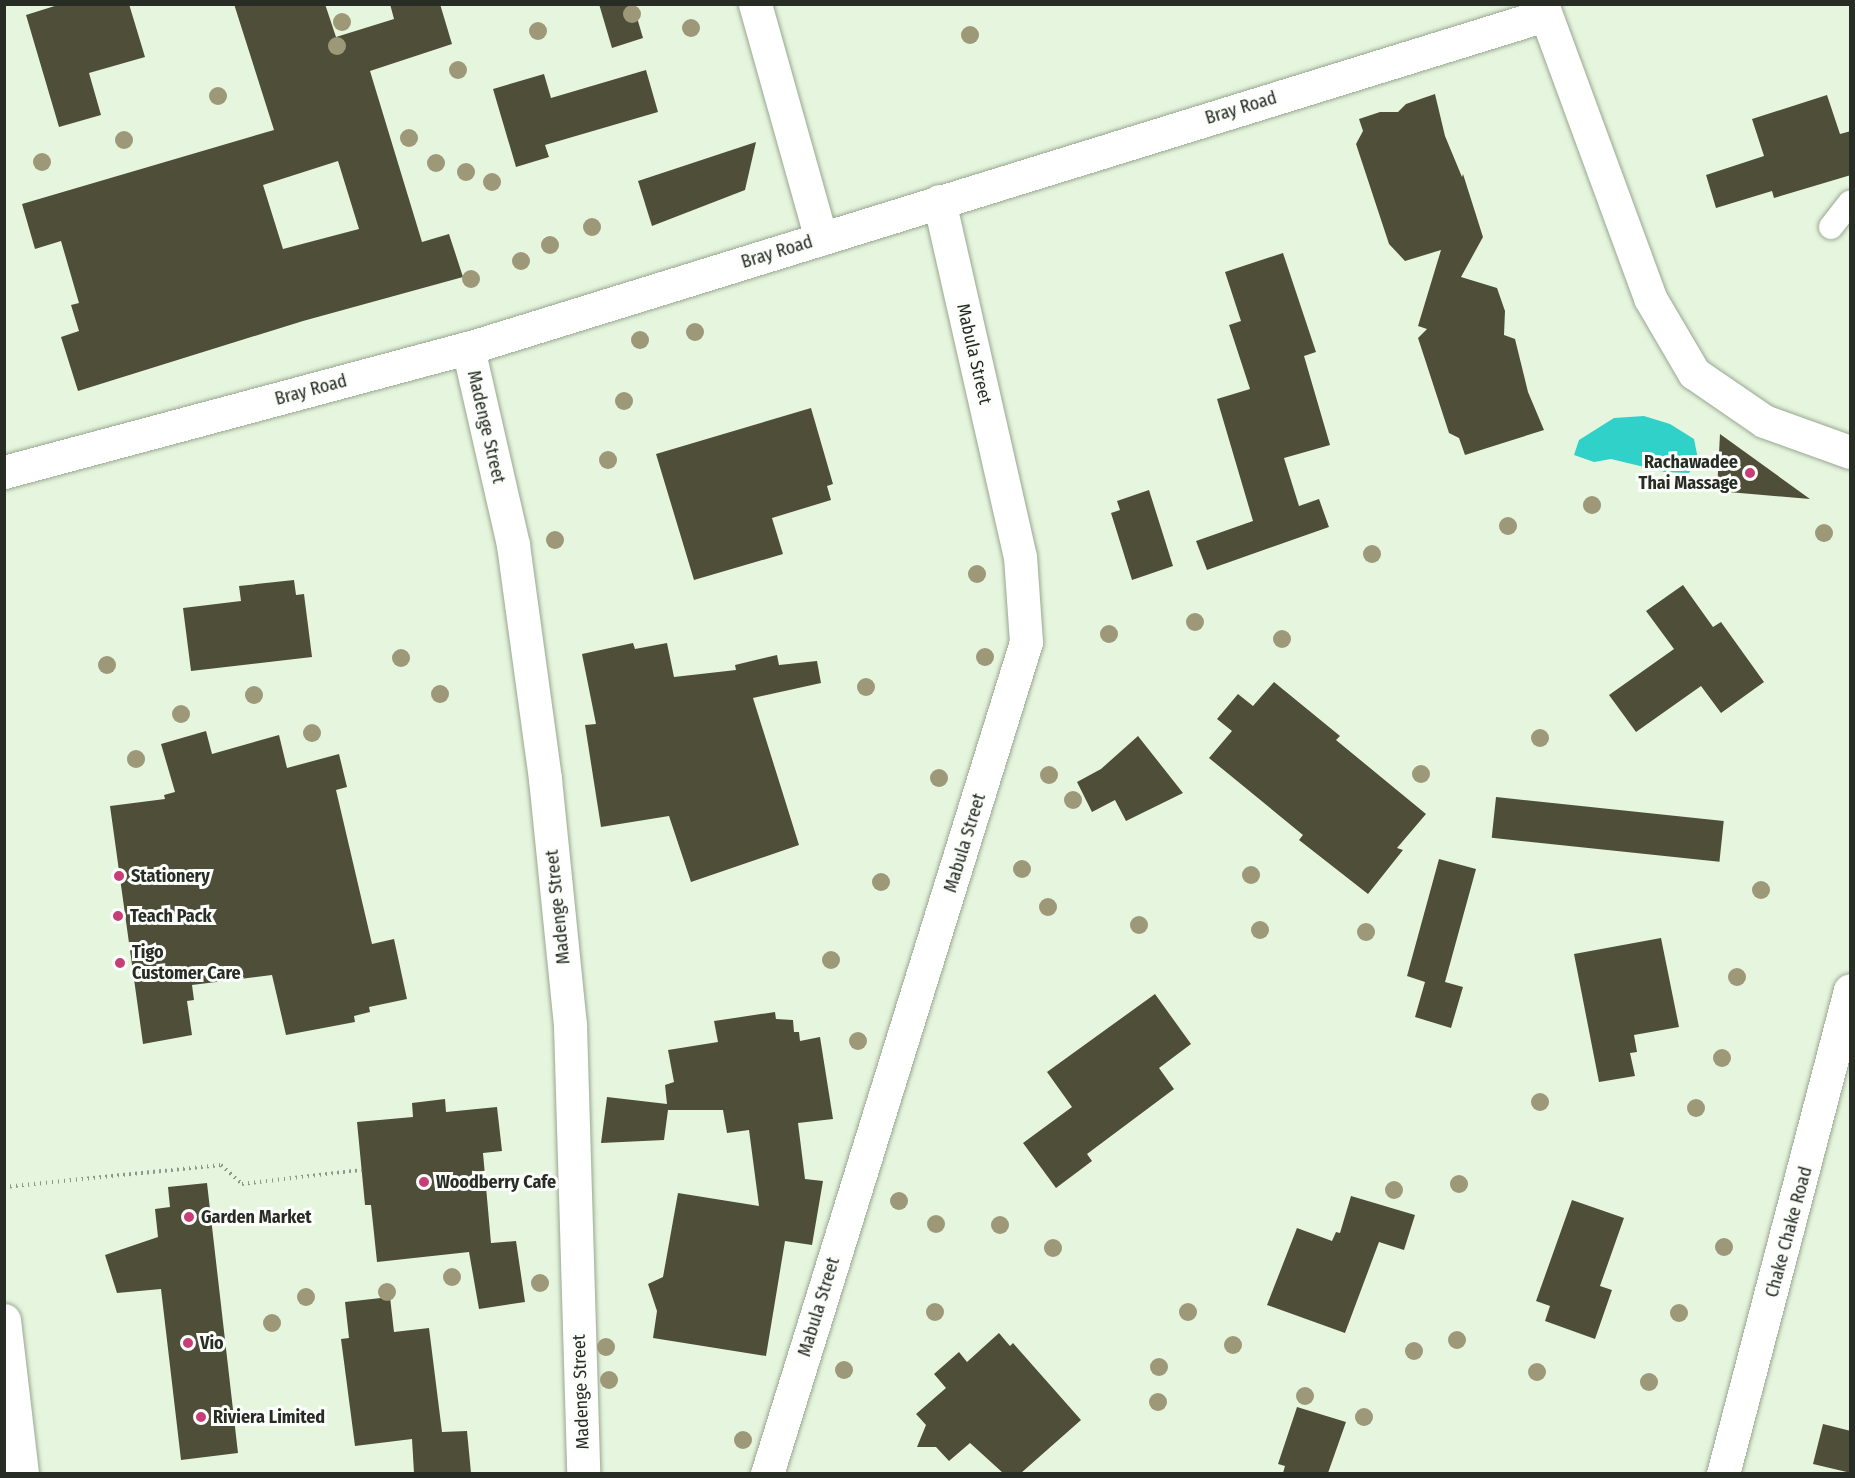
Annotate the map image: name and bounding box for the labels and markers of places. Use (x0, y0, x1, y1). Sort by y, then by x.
place label: Rachawadee Thai Massage (1639, 452, 1738, 494)
marker: Rachawadee Thai Massage (1743, 466, 1757, 480)
place label: Stationery (131, 865, 210, 887)
marker: Stationery (112, 869, 126, 883)
place label: Teach Pack (130, 905, 212, 927)
marker: Teach Pack (111, 909, 125, 923)
place label: Tigo Customer Care (132, 942, 241, 984)
marker: Tigo Customer Care (113, 956, 127, 970)
place label: Woodberry Cafe (436, 1171, 556, 1193)
marker: Woodberry Cafe (417, 1175, 431, 1189)
place label: Garden Market (201, 1206, 312, 1228)
marker: Garden Market (182, 1210, 196, 1224)
place label: Vio (200, 1332, 224, 1354)
marker: Vio (181, 1336, 195, 1350)
place label: Riviera Limited (213, 1406, 325, 1428)
marker: Riviera Limited (194, 1410, 208, 1424)

